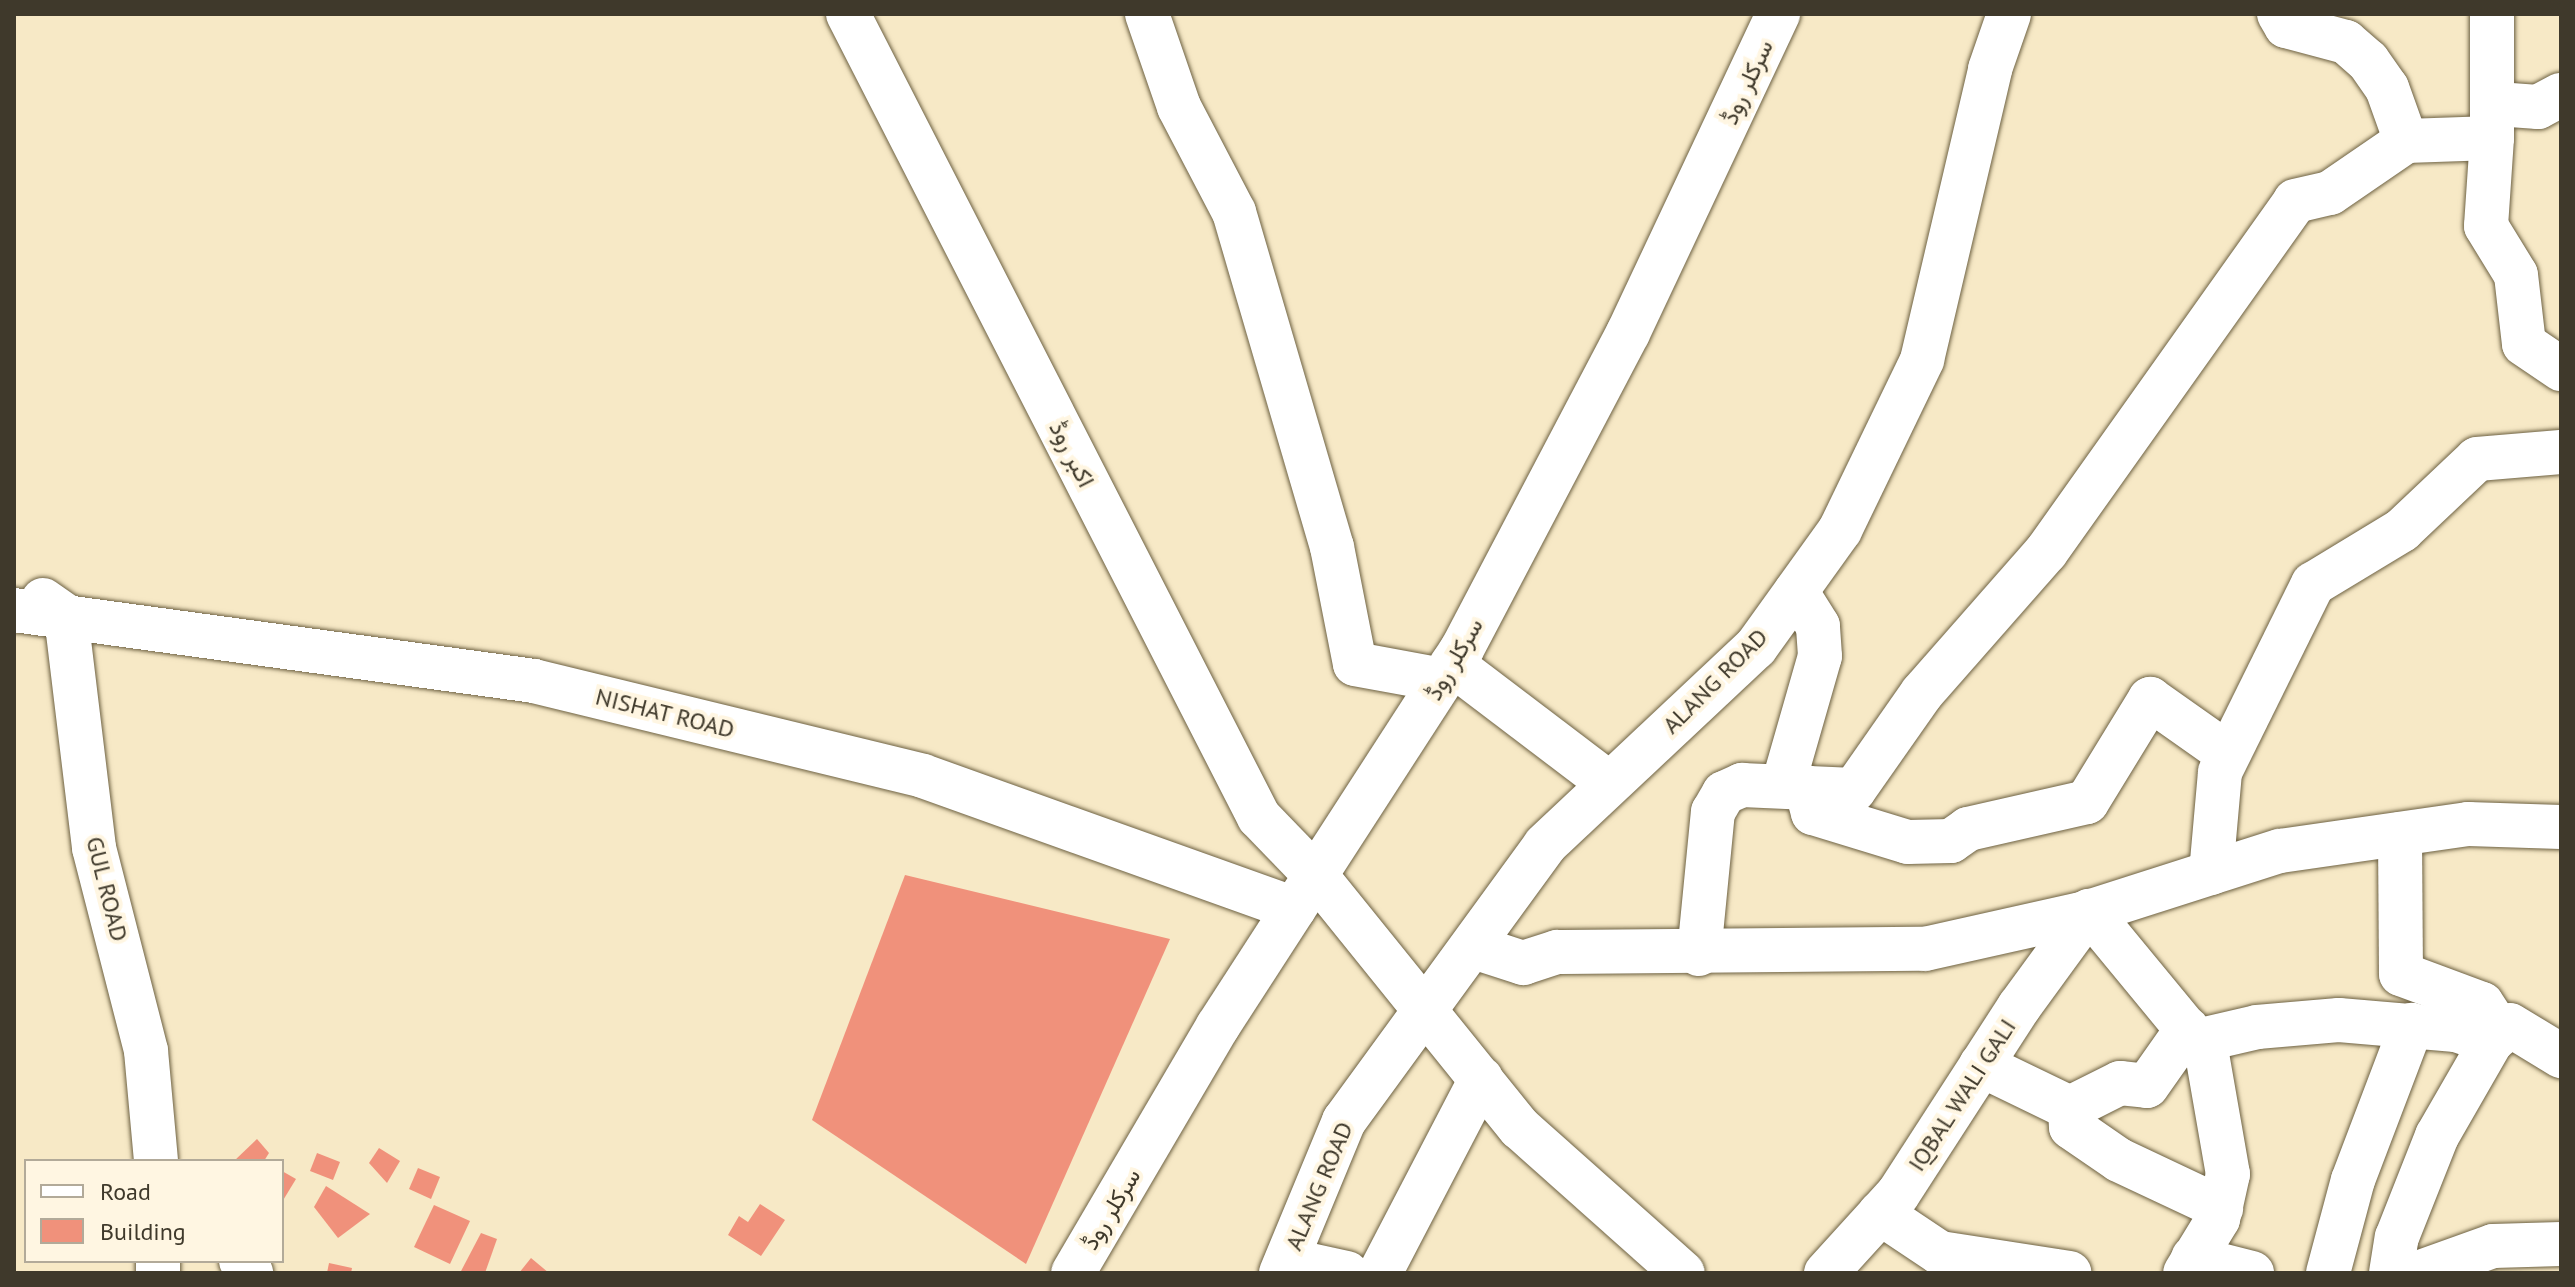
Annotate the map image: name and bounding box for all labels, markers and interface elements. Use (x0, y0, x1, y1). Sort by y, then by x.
street label: سرکلر روڈ (1715, 35, 1779, 129)
street label: اکبر روڈ (1043, 416, 1101, 492)
street label: سرکلر روڈ (1419, 613, 1489, 705)
street label: ALANG ROAD (1657, 623, 1773, 739)
street label: NISHAT ROAD (592, 682, 738, 744)
street label: GUL ROAD (80, 833, 134, 945)
street label: IQBAL WALI GALI (1902, 1013, 2022, 1177)
street label: ALANG ROAD (1279, 1117, 1359, 1255)
legend (24, 1159, 284, 1263)
street label: سرکلر روڈ (1075, 1163, 1147, 1255)
text: Road (100, 1176, 151, 1207)
text: Building (100, 1216, 186, 1247)

